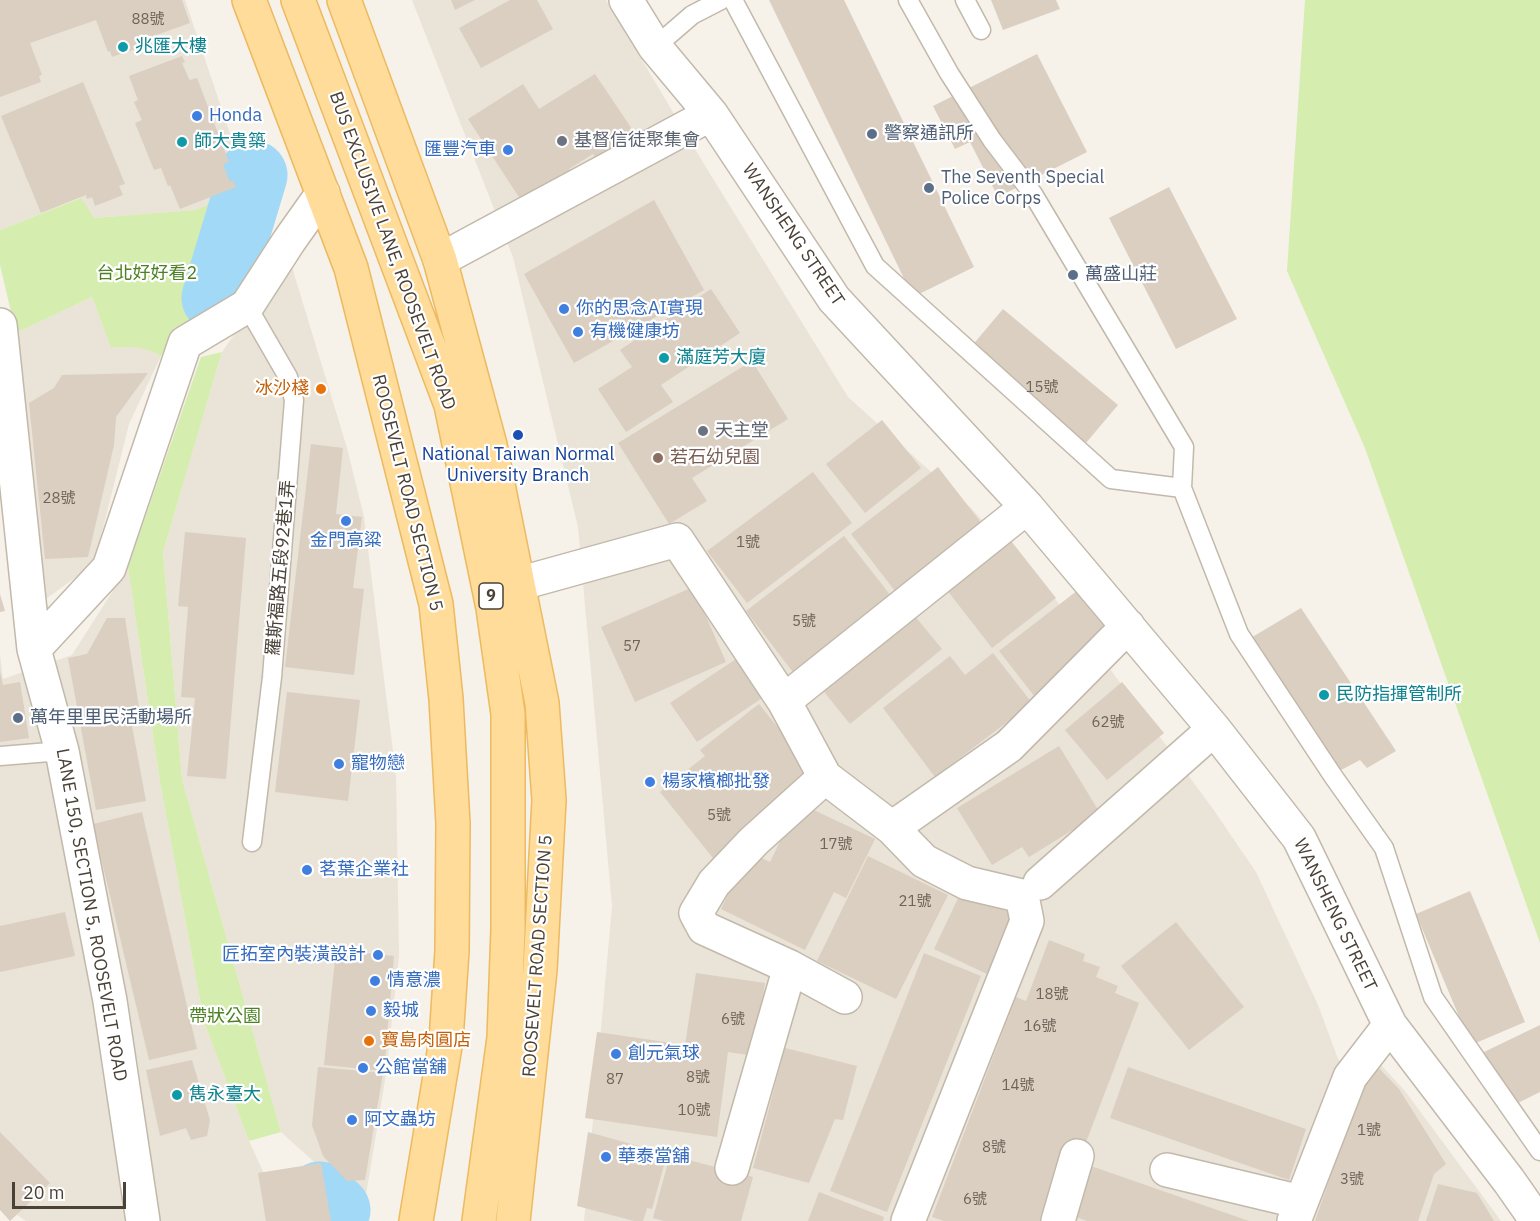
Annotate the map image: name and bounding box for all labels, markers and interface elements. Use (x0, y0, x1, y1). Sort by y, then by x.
house number: 88號 (132, 11, 164, 29)
place label: 兆匯大樓 (135, 36, 207, 58)
marker: 兆匯大樓 (116, 40, 130, 54)
street label: BUS EXCLUSIVE LANE, ROOSEVELT ROAD (324, 89, 460, 413)
place label: Honda (209, 105, 262, 127)
marker: Honda (190, 109, 204, 123)
place label: 警察通訊所 (884, 123, 974, 145)
marker: 警察通訊所 (865, 127, 879, 141)
place label: 基督信徒聚集會 (574, 130, 700, 152)
place label: 師大貴築 (194, 131, 266, 153)
marker: 基督信徒聚集會 (555, 134, 569, 148)
marker: 師大貴築 (175, 135, 189, 149)
place label: 匯豐汽車 (424, 139, 496, 161)
marker: 匯豐汽車 (501, 143, 515, 157)
street label: WANSHENG STREET (737, 160, 849, 310)
place label: The Seventh Special Police Corps (941, 167, 1104, 210)
marker: The Seventh Special Police Corps (922, 181, 936, 195)
park label: 台北好好看2 (97, 263, 197, 285)
place label: 萬盛山莊 (1085, 264, 1157, 286)
marker: 萬盛山莊 (1066, 268, 1080, 282)
place label: 你的思念AI實現 (576, 298, 703, 320)
marker: 你的思念AI實現 (557, 302, 571, 316)
place label: 有機健康坊 (590, 321, 680, 343)
marker: 有機健康坊 (571, 325, 585, 339)
place label: 滿庭芳大廈 (676, 347, 766, 369)
marker: 滿庭芳大廈 (657, 351, 671, 365)
street label: ROOSEVELT ROAD SECTION 5 (367, 372, 447, 614)
place label: 冰沙棧 (255, 378, 309, 400)
house number: 15號 (1026, 379, 1058, 397)
marker: 冰沙棧 (314, 382, 328, 396)
place label: 天主堂 (715, 420, 769, 442)
marker: 天主堂 (696, 424, 710, 438)
marker: National Taiwan Normal University Branch (511, 428, 525, 442)
place label: National Taiwan Normal University Branch (422, 444, 614, 486)
place label: 若石幼兒園 (670, 447, 760, 469)
marker: 若石幼兒園 (651, 451, 665, 465)
street label: 羅斯福路五段92巷1弄 (263, 479, 299, 657)
house number: 28號 (43, 490, 75, 508)
marker: 金門高粱 (339, 514, 353, 528)
place label: 金門高粱 (310, 530, 382, 552)
house number: 1號 (736, 534, 760, 552)
road number: 9 (479, 583, 503, 609)
house number: 5號 (792, 613, 816, 631)
house number: 57 (623, 638, 641, 656)
place label: 民防指揮管制所 (1336, 684, 1462, 706)
marker: 民防指揮管制所 (1317, 688, 1331, 702)
place label: 萬年里里民活動場所 (30, 707, 192, 729)
marker: 萬年里里民活動場所 (11, 711, 25, 725)
house number: 62號 (1092, 714, 1124, 732)
street label: LANE 150, SECTION 5, ROOSEVELT ROAD (51, 747, 131, 1083)
place label: 寵物戀 (351, 753, 405, 775)
marker: 寵物戀 (332, 757, 346, 771)
place label: 楊家檳榔批發 (662, 771, 770, 793)
marker: 楊家檳榔批發 (643, 775, 657, 789)
house number: 5號 (707, 807, 731, 825)
street label: ROOSEVELT ROAD SECTION 5 (519, 834, 557, 1078)
street label: WANSHENG STREET (1289, 835, 1381, 995)
house number: 17號 (820, 836, 852, 854)
place label: 茗葉企業社 (319, 859, 409, 881)
marker: 茗葉企業社 (300, 863, 314, 877)
house number: 21號 (899, 893, 931, 911)
place label: 匠拓室內裝潢設計 (222, 944, 366, 966)
marker: 匠拓室內裝潢設計 (371, 948, 385, 962)
place label: 情意濃 (387, 970, 441, 992)
marker: 情意濃 (368, 974, 382, 988)
house number: 18號 (1036, 986, 1068, 1004)
place label: 毅城 (383, 1000, 419, 1022)
marker: 毅城 (364, 1004, 378, 1018)
park label: 帶狀公園 (189, 1006, 261, 1028)
house number: 6號 (721, 1011, 745, 1029)
house number: 16號 (1024, 1018, 1056, 1036)
place label: 寶島肉圓店 (381, 1030, 471, 1052)
marker: 寶島肉圓店 (362, 1034, 376, 1048)
place label: 創元氣球 (628, 1043, 700, 1065)
marker: 創元氣球 (609, 1047, 623, 1061)
place label: 公館當舖 (375, 1057, 447, 1079)
marker: 公館當舖 (356, 1061, 370, 1075)
house number: 8號 (686, 1069, 710, 1087)
house number: 87 (606, 1071, 624, 1089)
house number: 14號 (1002, 1077, 1034, 1095)
place label: 雋永臺大 (189, 1084, 261, 1106)
marker: 雋永臺大 (170, 1088, 184, 1102)
house number: 10號 (678, 1102, 710, 1120)
place label: 阿文蟲坊 (364, 1109, 436, 1131)
marker: 阿文蟲坊 (345, 1113, 359, 1127)
house number: 1號 (1357, 1122, 1381, 1140)
house number: 8號 (982, 1139, 1006, 1157)
place label: 華泰當舖 (618, 1146, 690, 1168)
marker: 華泰當舖 (599, 1150, 613, 1164)
scale bar (15, 1170, 129, 1208)
house number: 3號 (1340, 1171, 1364, 1189)
text: 20 m (23, 1181, 65, 1204)
house number: 6號 (963, 1191, 987, 1209)

